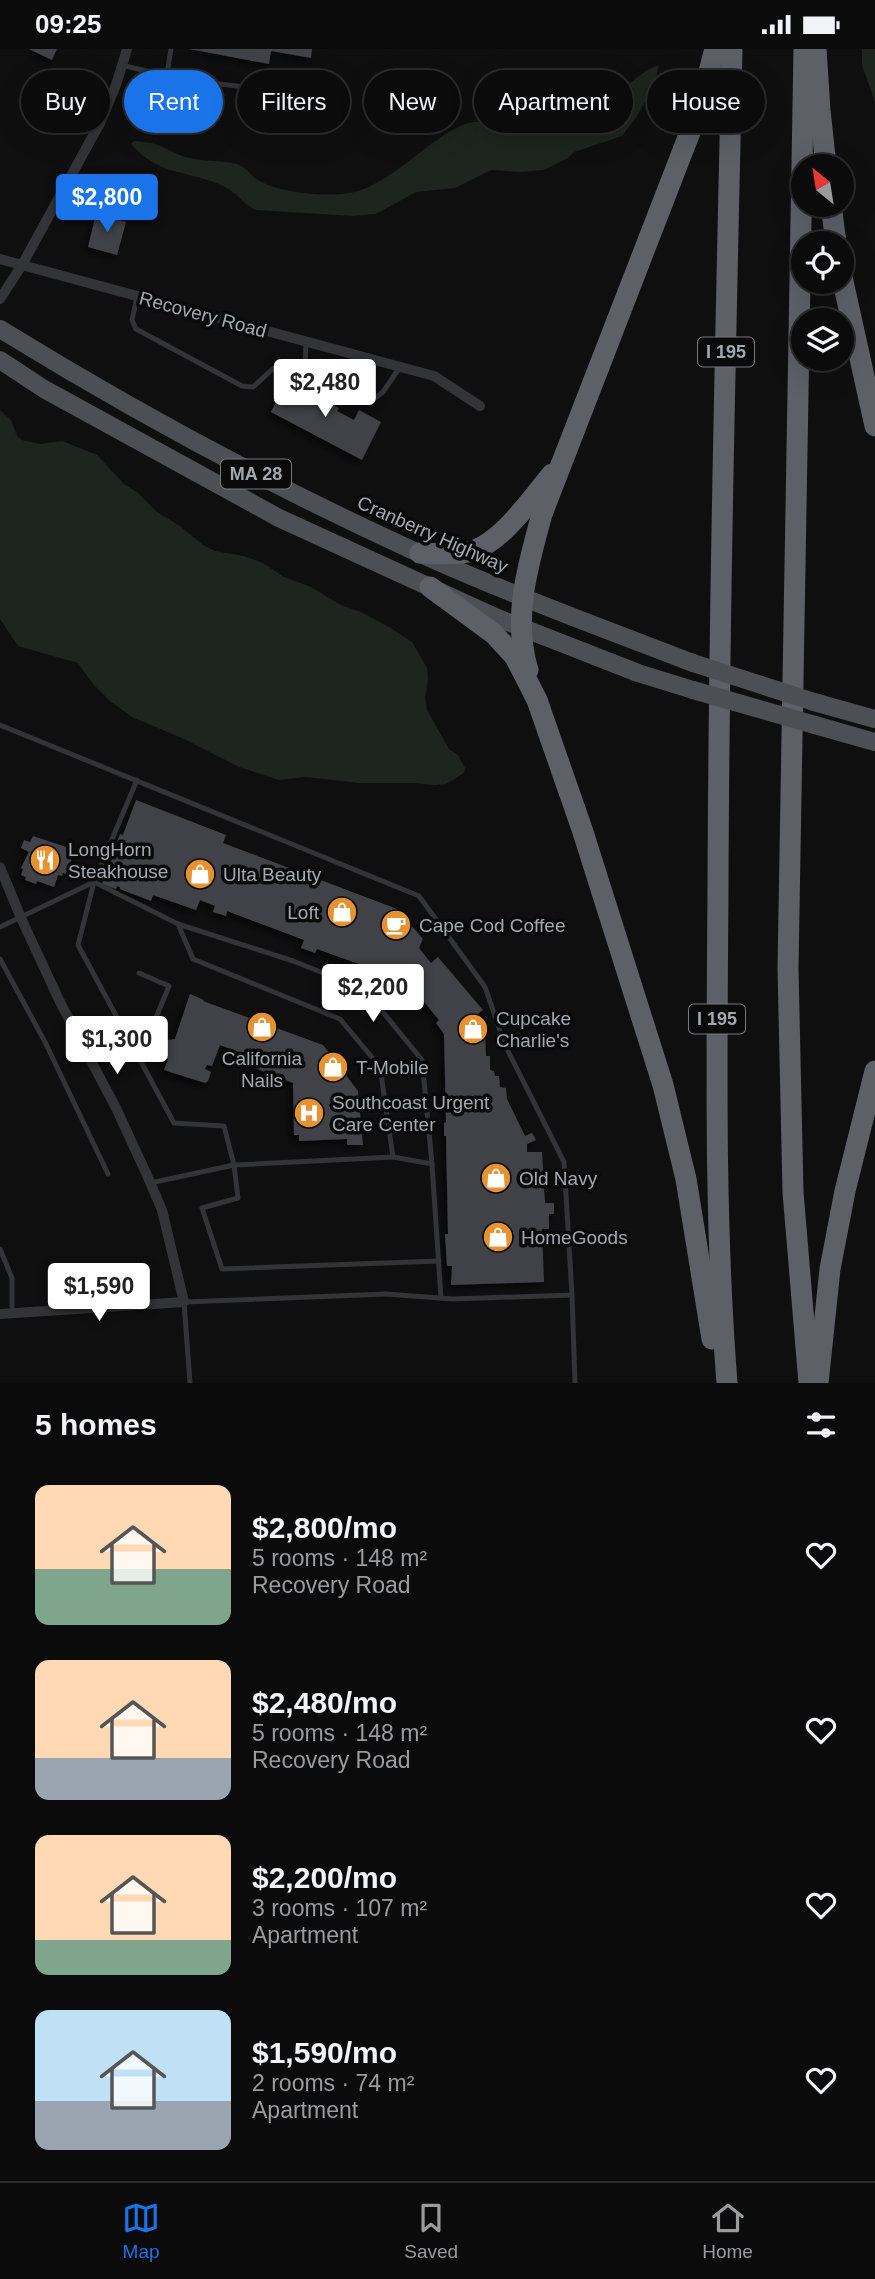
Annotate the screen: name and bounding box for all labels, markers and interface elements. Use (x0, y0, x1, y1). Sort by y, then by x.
text: 09:25 (35, 9, 102, 39)
chip: Buy (21, 70, 110, 133)
chip: Rent (124, 70, 223, 133)
chip: Filters (237, 70, 350, 133)
chip: New (364, 70, 460, 133)
chip: Apartment (474, 70, 633, 133)
chip: House (647, 70, 765, 133)
north arrow (791, 154, 854, 217)
map controls (791, 154, 854, 371)
pin: $2,800 (50, 174, 164, 234)
text: $2,800 (72, 184, 142, 210)
button: locate (791, 231, 854, 294)
street label: Recovery Road (137, 287, 269, 342)
button: layers (791, 308, 854, 371)
road number: I 195 (698, 337, 754, 367)
pin: $2,480 (268, 359, 382, 419)
text: $2,480 (290, 369, 360, 395)
road number: MA 28 (221, 459, 291, 489)
street label: Cranberry Highway (354, 492, 512, 577)
place label: LongHorn Steakhouse (68, 839, 168, 882)
restaurant icon: LongHorn Steakhouse (28, 843, 62, 877)
shop icon: Ulta Beauty (183, 857, 217, 891)
place label: Ulta Beauty (223, 864, 322, 885)
shop icon: Loft (325, 895, 359, 929)
place label: Loft (287, 902, 320, 923)
cafe icon: Cape Cod Coffee (379, 908, 413, 942)
place label: Cape Cod Coffee (419, 915, 565, 936)
pin: $2,200 (316, 965, 430, 1024)
text: $2,200 (338, 974, 408, 1000)
road number: I 195 (689, 1005, 745, 1034)
place label: Cupcake Charlie's (496, 1008, 571, 1051)
shop icon: California Nails (245, 1010, 279, 1044)
shop icon: Cupcake Charlie's (456, 1012, 490, 1046)
pin: $1,300 (60, 1017, 174, 1076)
text: $1,300 (82, 1026, 152, 1052)
place label: California Nails (222, 1048, 303, 1091)
shop icon: T-Mobile (316, 1050, 350, 1084)
place label: T-Mobile (356, 1057, 429, 1078)
place label: Southcoast Urgent Care Center (332, 1092, 490, 1135)
hospital icon: Southcoast Urgent Care Center (292, 1096, 326, 1130)
shop icon: Old Navy (479, 1161, 513, 1195)
place label: Old Navy (519, 1168, 598, 1189)
shop icon: HomeGoods (481, 1220, 515, 1254)
place label: HomeGoods (521, 1227, 628, 1248)
pin: $1,590 (42, 1263, 156, 1323)
text: $1,590 (64, 1273, 134, 1299)
icon: filters (802, 1406, 840, 1444)
text: 5 homes (35, 1408, 157, 1441)
text: $2,800/mo (252, 1511, 397, 1544)
icon: home (91, 1513, 175, 1597)
icon: heart (802, 1536, 840, 1574)
text: 5 rooms · 148 m² (252, 1545, 427, 1571)
text: Recovery Road (252, 1572, 411, 1598)
text: $2,480/mo (252, 1686, 397, 1719)
icon: home (91, 1688, 175, 1772)
icon: heart (802, 1711, 840, 1749)
text: 5 rooms · 148 m² (252, 1720, 427, 1746)
text: Recovery Road (252, 1747, 411, 1773)
text: $2,200/mo (252, 1861, 397, 1894)
icon: home (91, 1863, 175, 1947)
icon: heart (802, 1886, 840, 1924)
text: 3 rooms · 107 m² (252, 1895, 427, 1921)
text: Apartment (252, 1922, 358, 1948)
text: $1,590/mo (252, 2036, 397, 2069)
icon: home (91, 2038, 175, 2122)
icon: heart (802, 2061, 840, 2099)
text: 2 rooms · 74 m² (252, 2070, 414, 2096)
text: Apartment (252, 2097, 358, 2123)
tab: Map (122, 2199, 160, 2263)
tab: Saved (404, 2199, 458, 2263)
tab: Home (702, 2199, 753, 2263)

